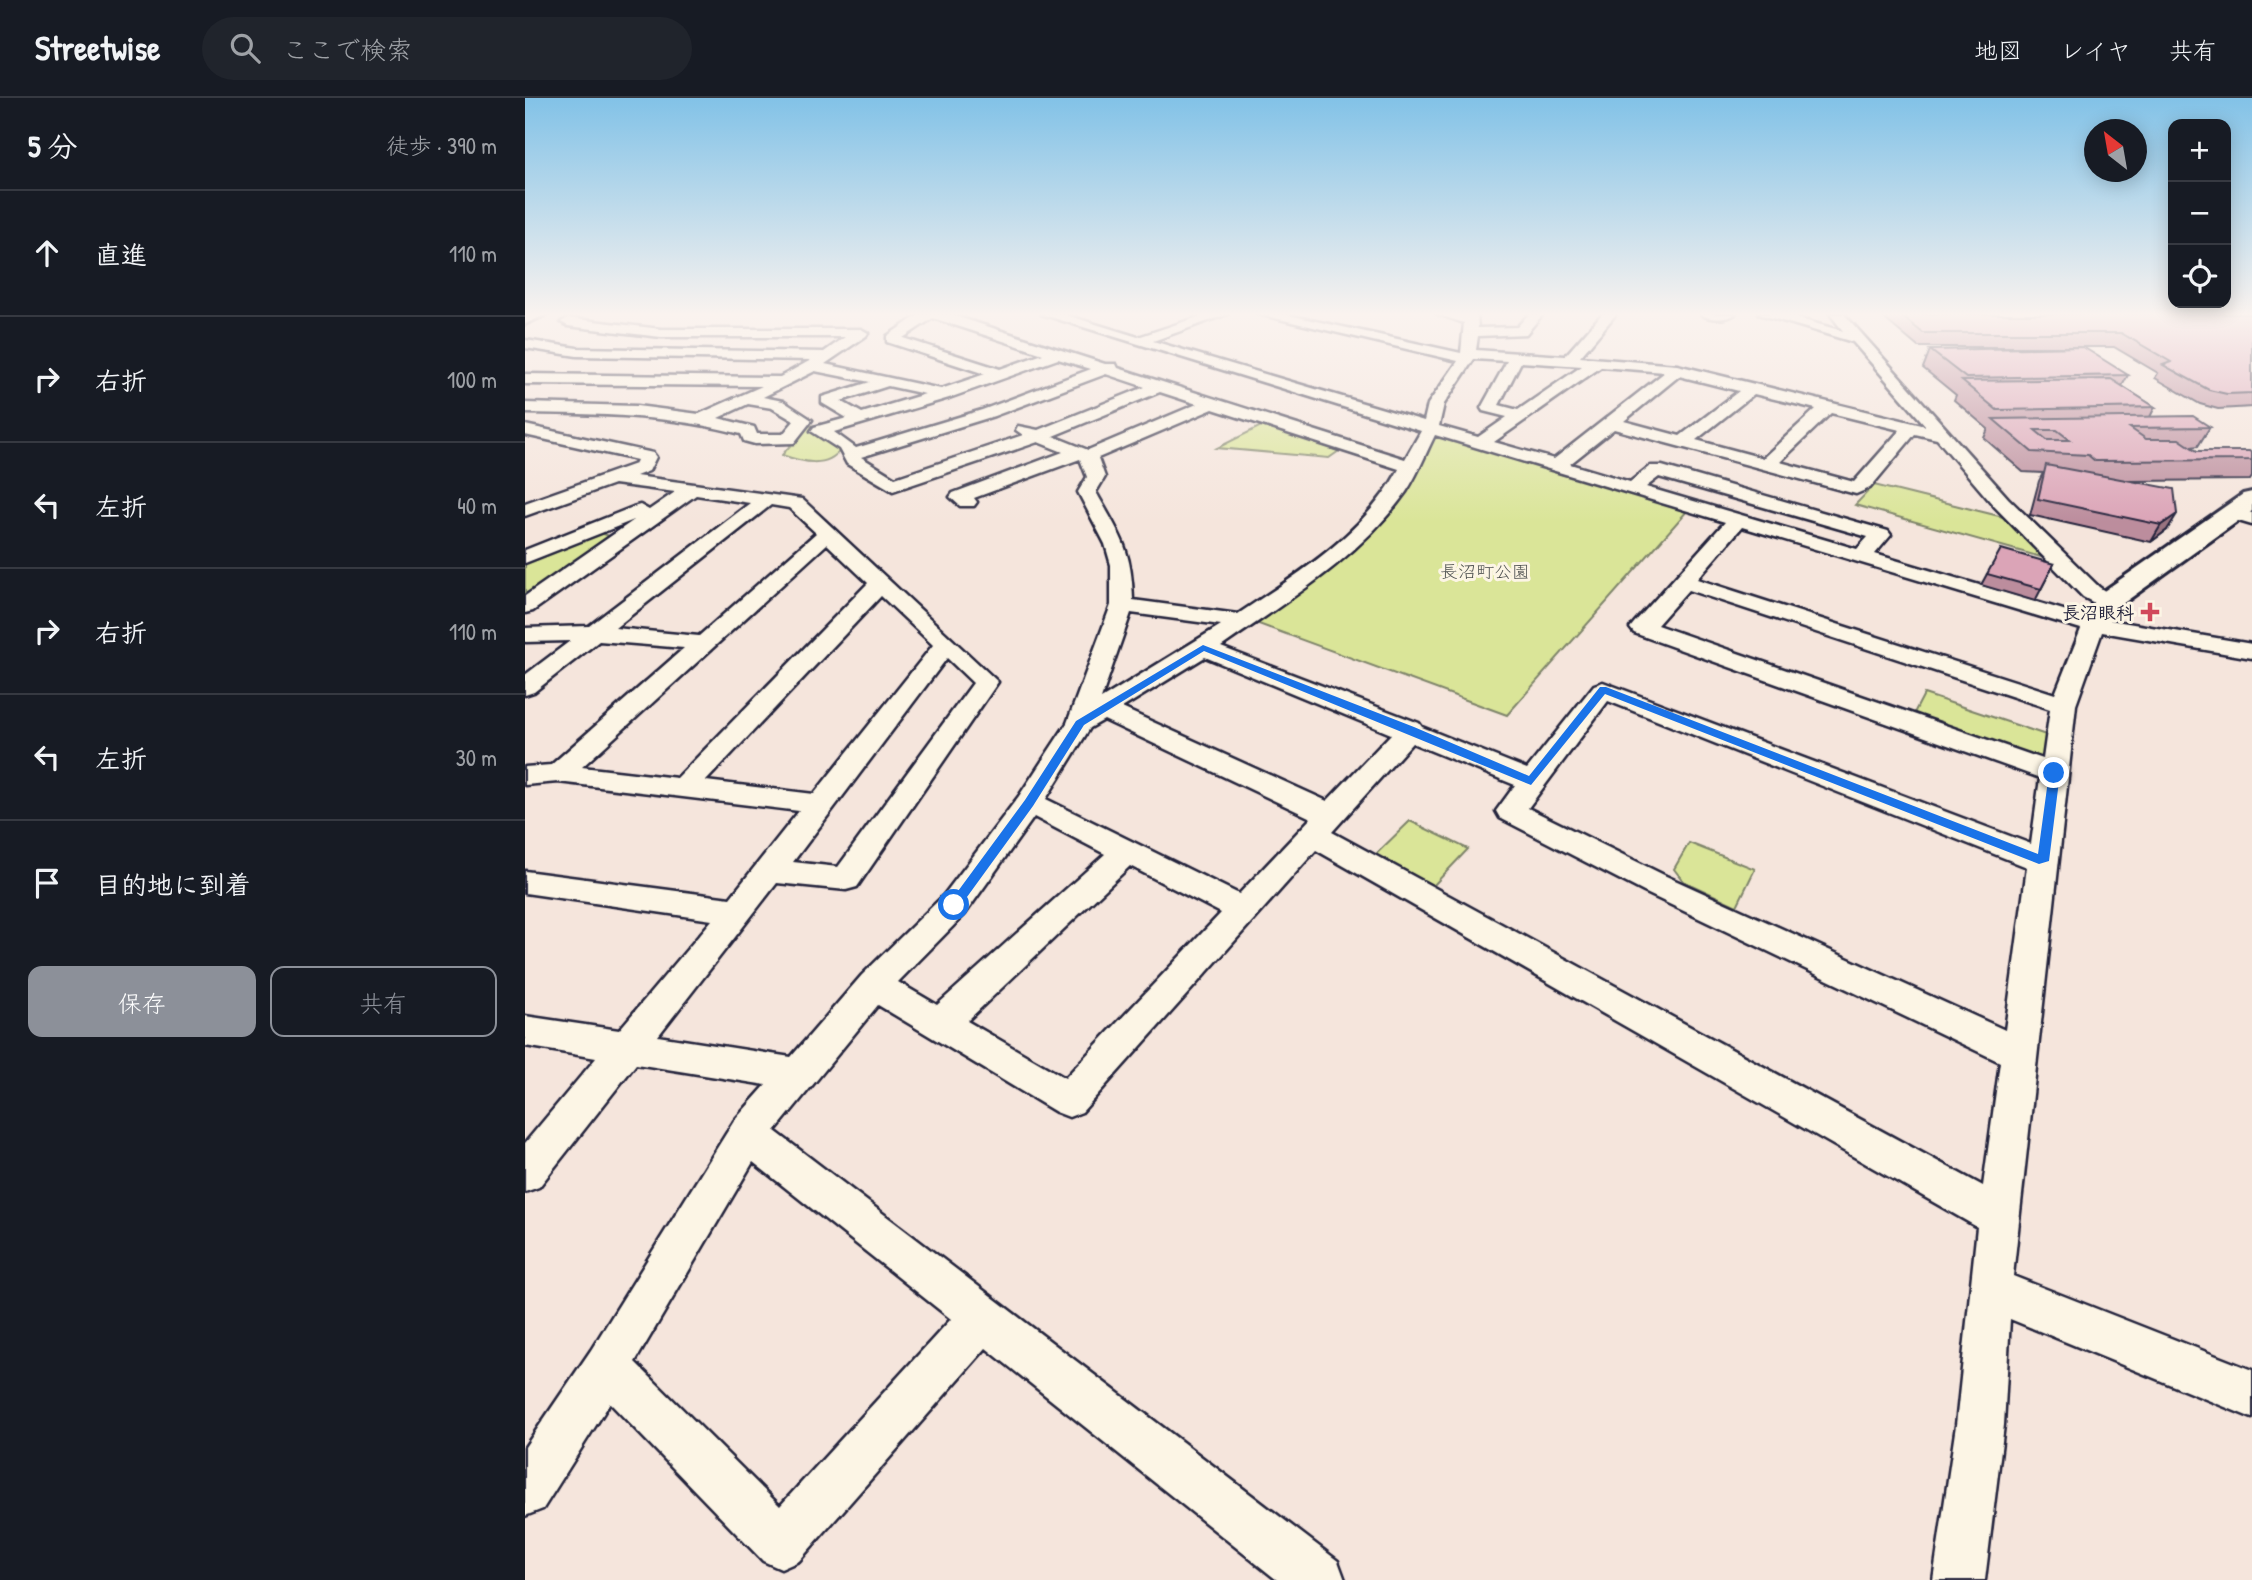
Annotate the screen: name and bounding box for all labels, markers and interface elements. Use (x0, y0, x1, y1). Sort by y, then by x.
search box (202, 17, 692, 80)
text: Streetwise (35, 26, 160, 70)
icon: search (226, 29, 264, 67)
text: ここで検索 (282, 32, 412, 67)
text: 地図 (1974, 34, 2022, 66)
text: レイヤ (2060, 34, 2131, 66)
text: 共有 (2169, 34, 2217, 66)
north arrow (2084, 119, 2147, 182)
map controls (2168, 119, 2231, 308)
button: + (2168, 119, 2231, 182)
text: 5 分 (28, 126, 78, 166)
text: 徒歩 · 390 m (386, 130, 497, 161)
button: − (2168, 182, 2231, 245)
icon: ahead (28, 234, 66, 272)
text: 直進 (95, 237, 147, 272)
text: 110 m (449, 238, 497, 269)
button: locate (2168, 245, 2231, 308)
icon: right (28, 360, 66, 398)
text: 右折 (95, 363, 147, 398)
text: 100 m (447, 364, 497, 395)
icon: left (28, 486, 66, 524)
text: 左折 (95, 489, 147, 524)
text: 40 m (457, 490, 497, 521)
park label: 長沼町公園 (1440, 559, 1530, 584)
place label: 長沼眼科 (2062, 600, 2134, 625)
marker: 長沼眼科 (2140, 602, 2160, 622)
icon: right (28, 612, 66, 650)
text: 右折 (95, 615, 147, 650)
text: 110 m (449, 616, 497, 647)
icon: left (28, 738, 66, 776)
text: 左折 (95, 741, 147, 776)
text: 30 m (455, 742, 497, 773)
route end (2038, 757, 2069, 788)
icon: arrive (28, 864, 66, 902)
text: 目的地に到着 (95, 867, 251, 902)
route start (938, 889, 969, 920)
button: 保存 (28, 966, 256, 1037)
button: 共有 (270, 966, 497, 1037)

